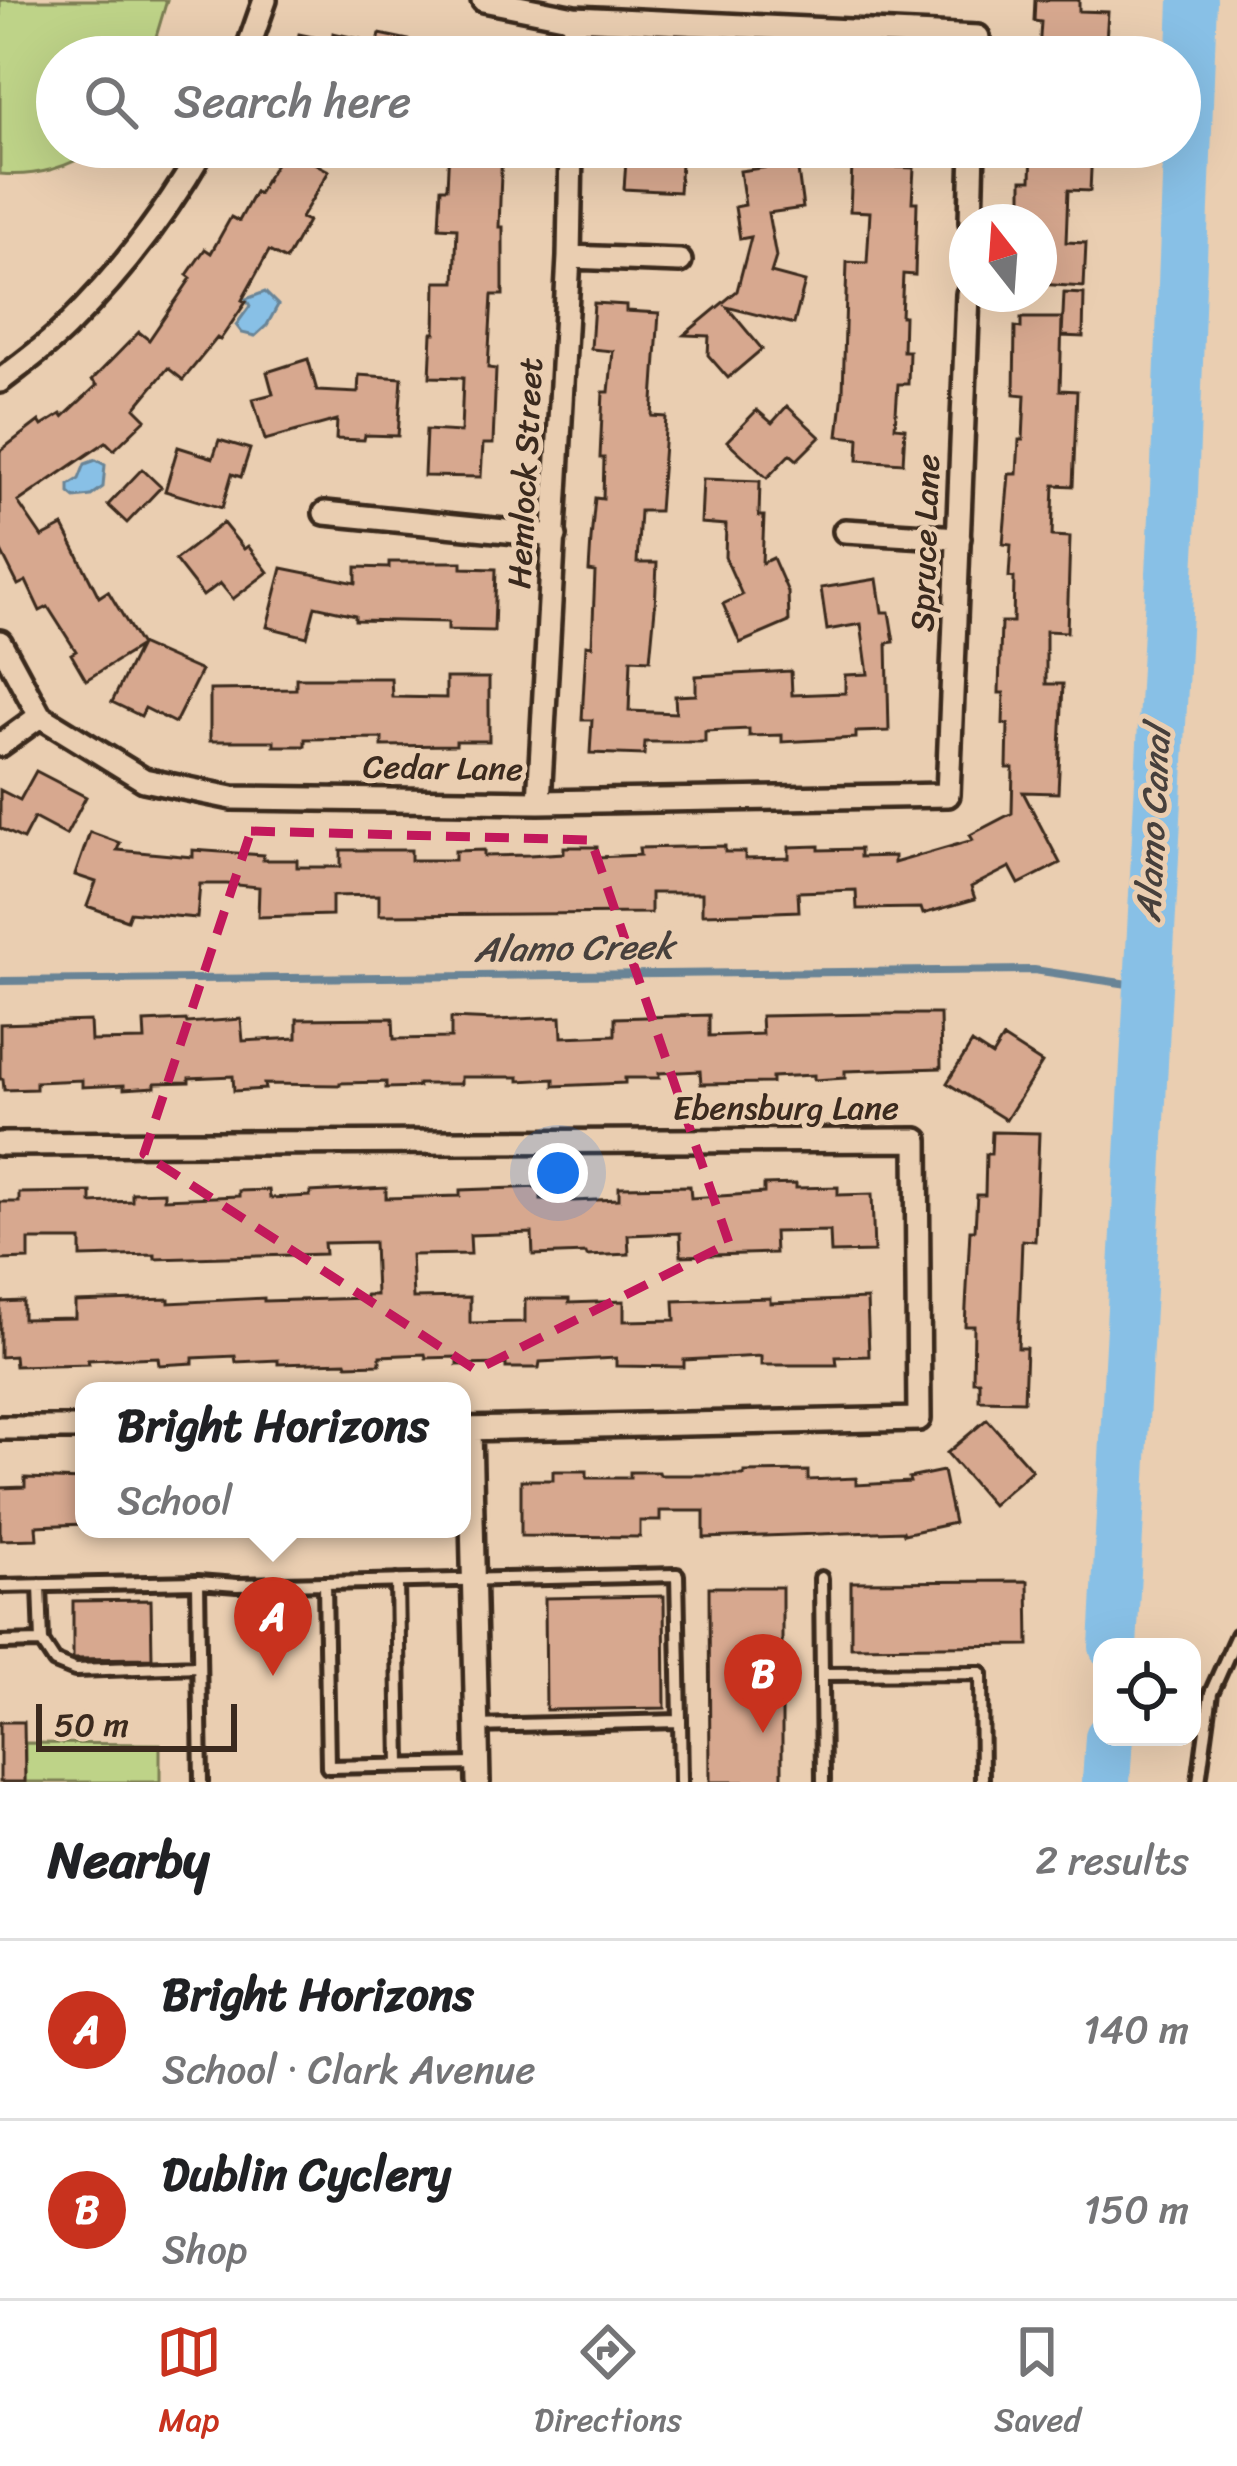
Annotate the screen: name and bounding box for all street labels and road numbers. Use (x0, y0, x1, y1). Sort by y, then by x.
street label: Hemlock Street (490, 356, 560, 590)
street label: Spruce Lane (893, 453, 957, 633)
street label: Cedar Lane (362, 738, 524, 798)
street label: Ebensburg Lane (673, 1079, 899, 1137)

